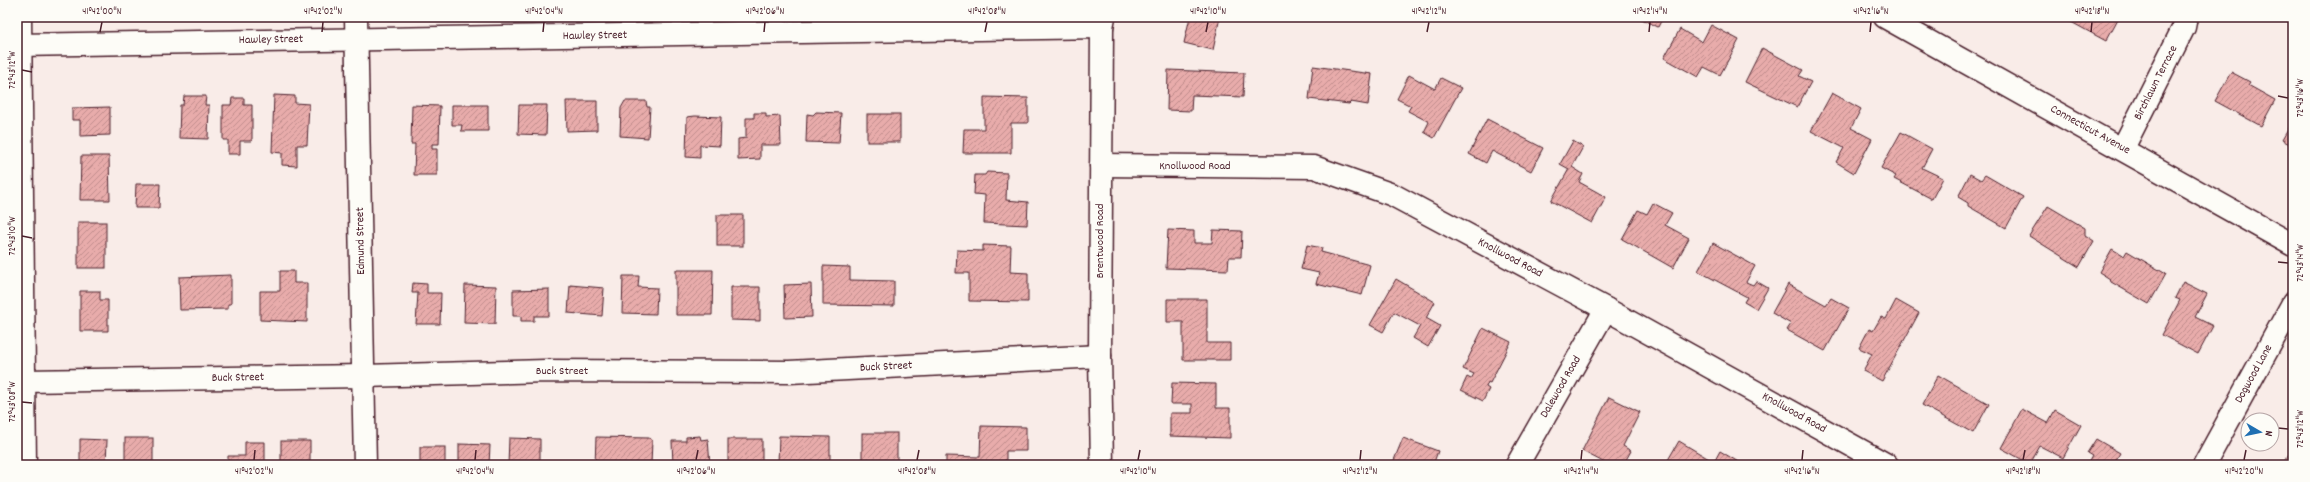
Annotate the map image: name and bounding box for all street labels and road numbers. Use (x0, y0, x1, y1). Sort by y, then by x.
street label: Hawley Street (563, 27, 628, 45)
street label: Hawley Street (239, 31, 304, 49)
street label: Birchlawn Terrace (2130, 43, 2182, 123)
street label: Connecticut Avenue (2047, 101, 2133, 159)
street label: Knollwood Road (1159, 158, 1231, 175)
street label: Brentwood Road (1092, 204, 1109, 278)
street label: Edmund Street (352, 207, 370, 275)
street label: Knollwood Road (1474, 234, 1546, 282)
street label: Dogwood Lane (2231, 341, 2277, 407)
street label: Dalewood Road (1536, 353, 1586, 421)
street label: Buck Street (859, 357, 913, 377)
street label: Buck Street (536, 363, 589, 380)
street label: Buck Street (212, 369, 265, 387)
street label: Knollwood Road (1759, 388, 1829, 438)

